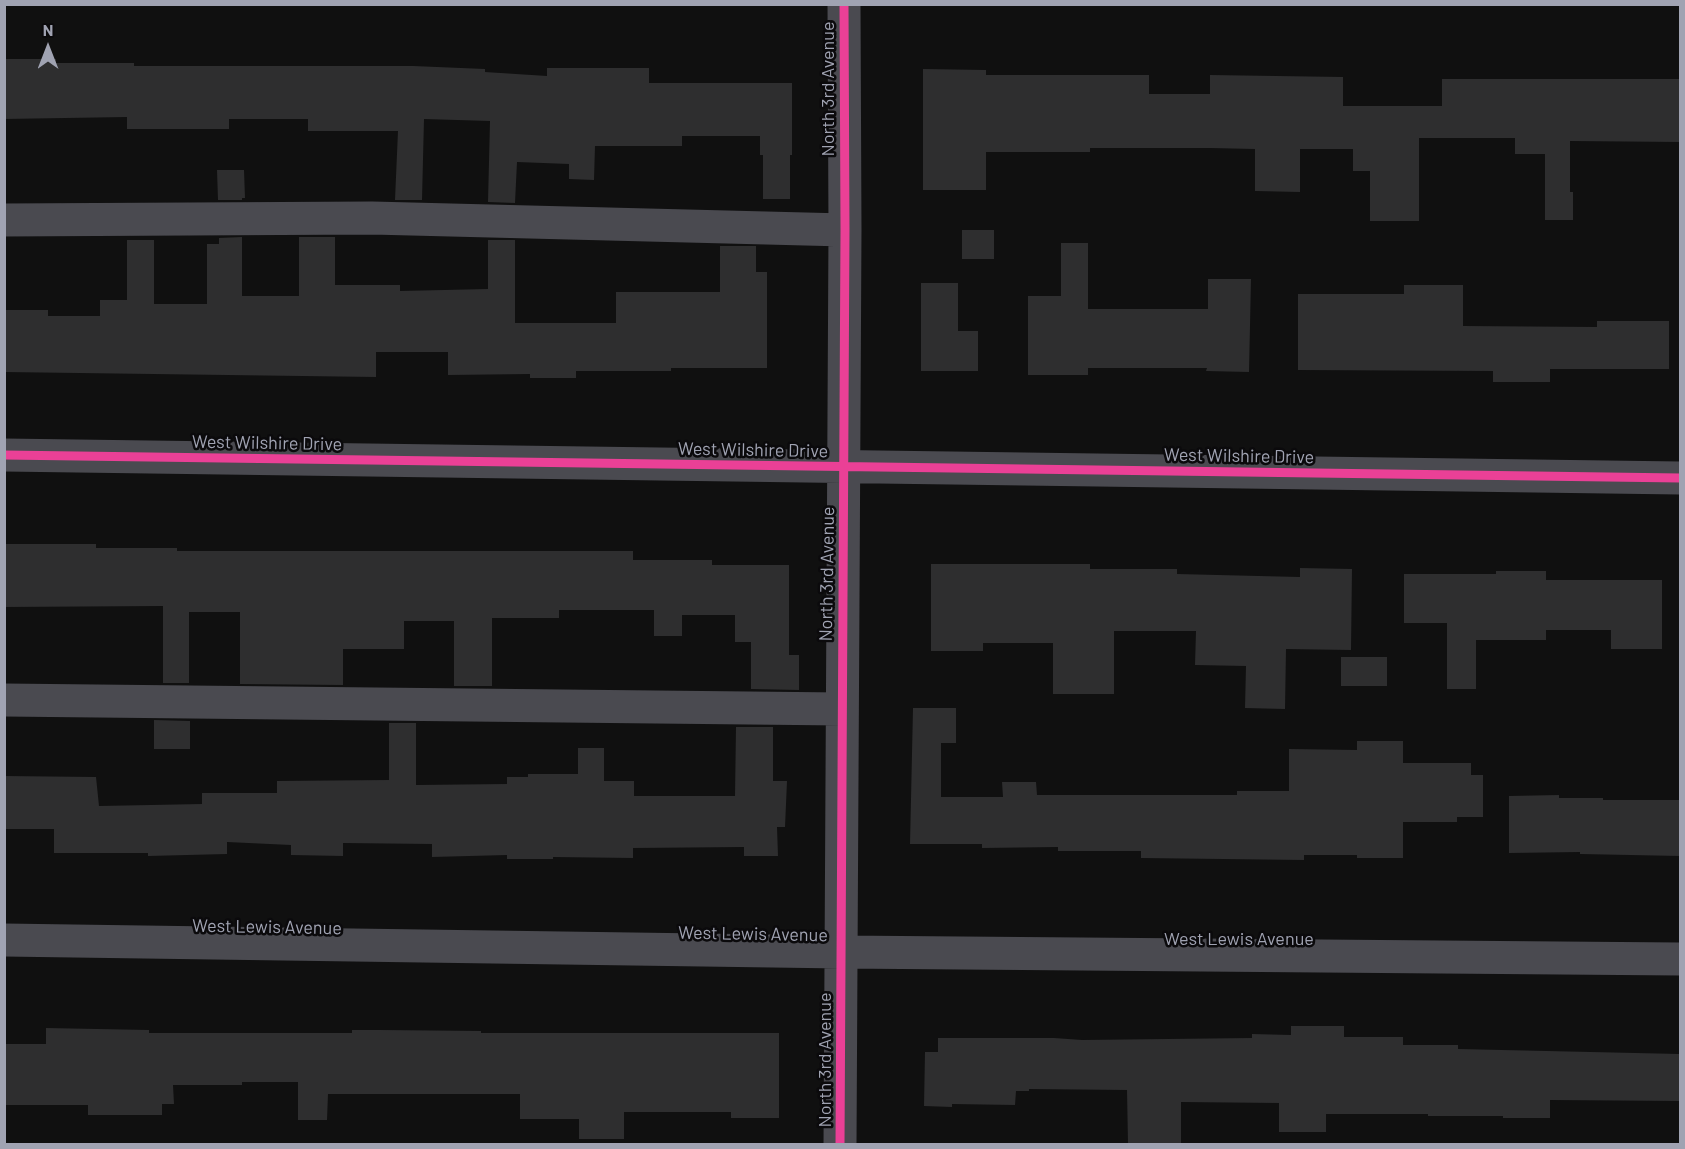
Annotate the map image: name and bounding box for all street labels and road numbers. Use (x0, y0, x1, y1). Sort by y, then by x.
street label: North 3rd Avenue (817, 22, 839, 156)
street label: West Wilshire Drive (192, 431, 342, 455)
street label: West Wilshire Drive (678, 438, 828, 462)
street label: West Wilshire Drive (1164, 444, 1314, 468)
street label: North 3rd Avenue (815, 506, 839, 642)
street label: West Lewis Avenue (192, 915, 342, 939)
street label: West Lewis Avenue (678, 922, 828, 946)
street label: West Lewis Avenue (1164, 928, 1314, 950)
street label: North 3rd Avenue (814, 993, 836, 1127)

